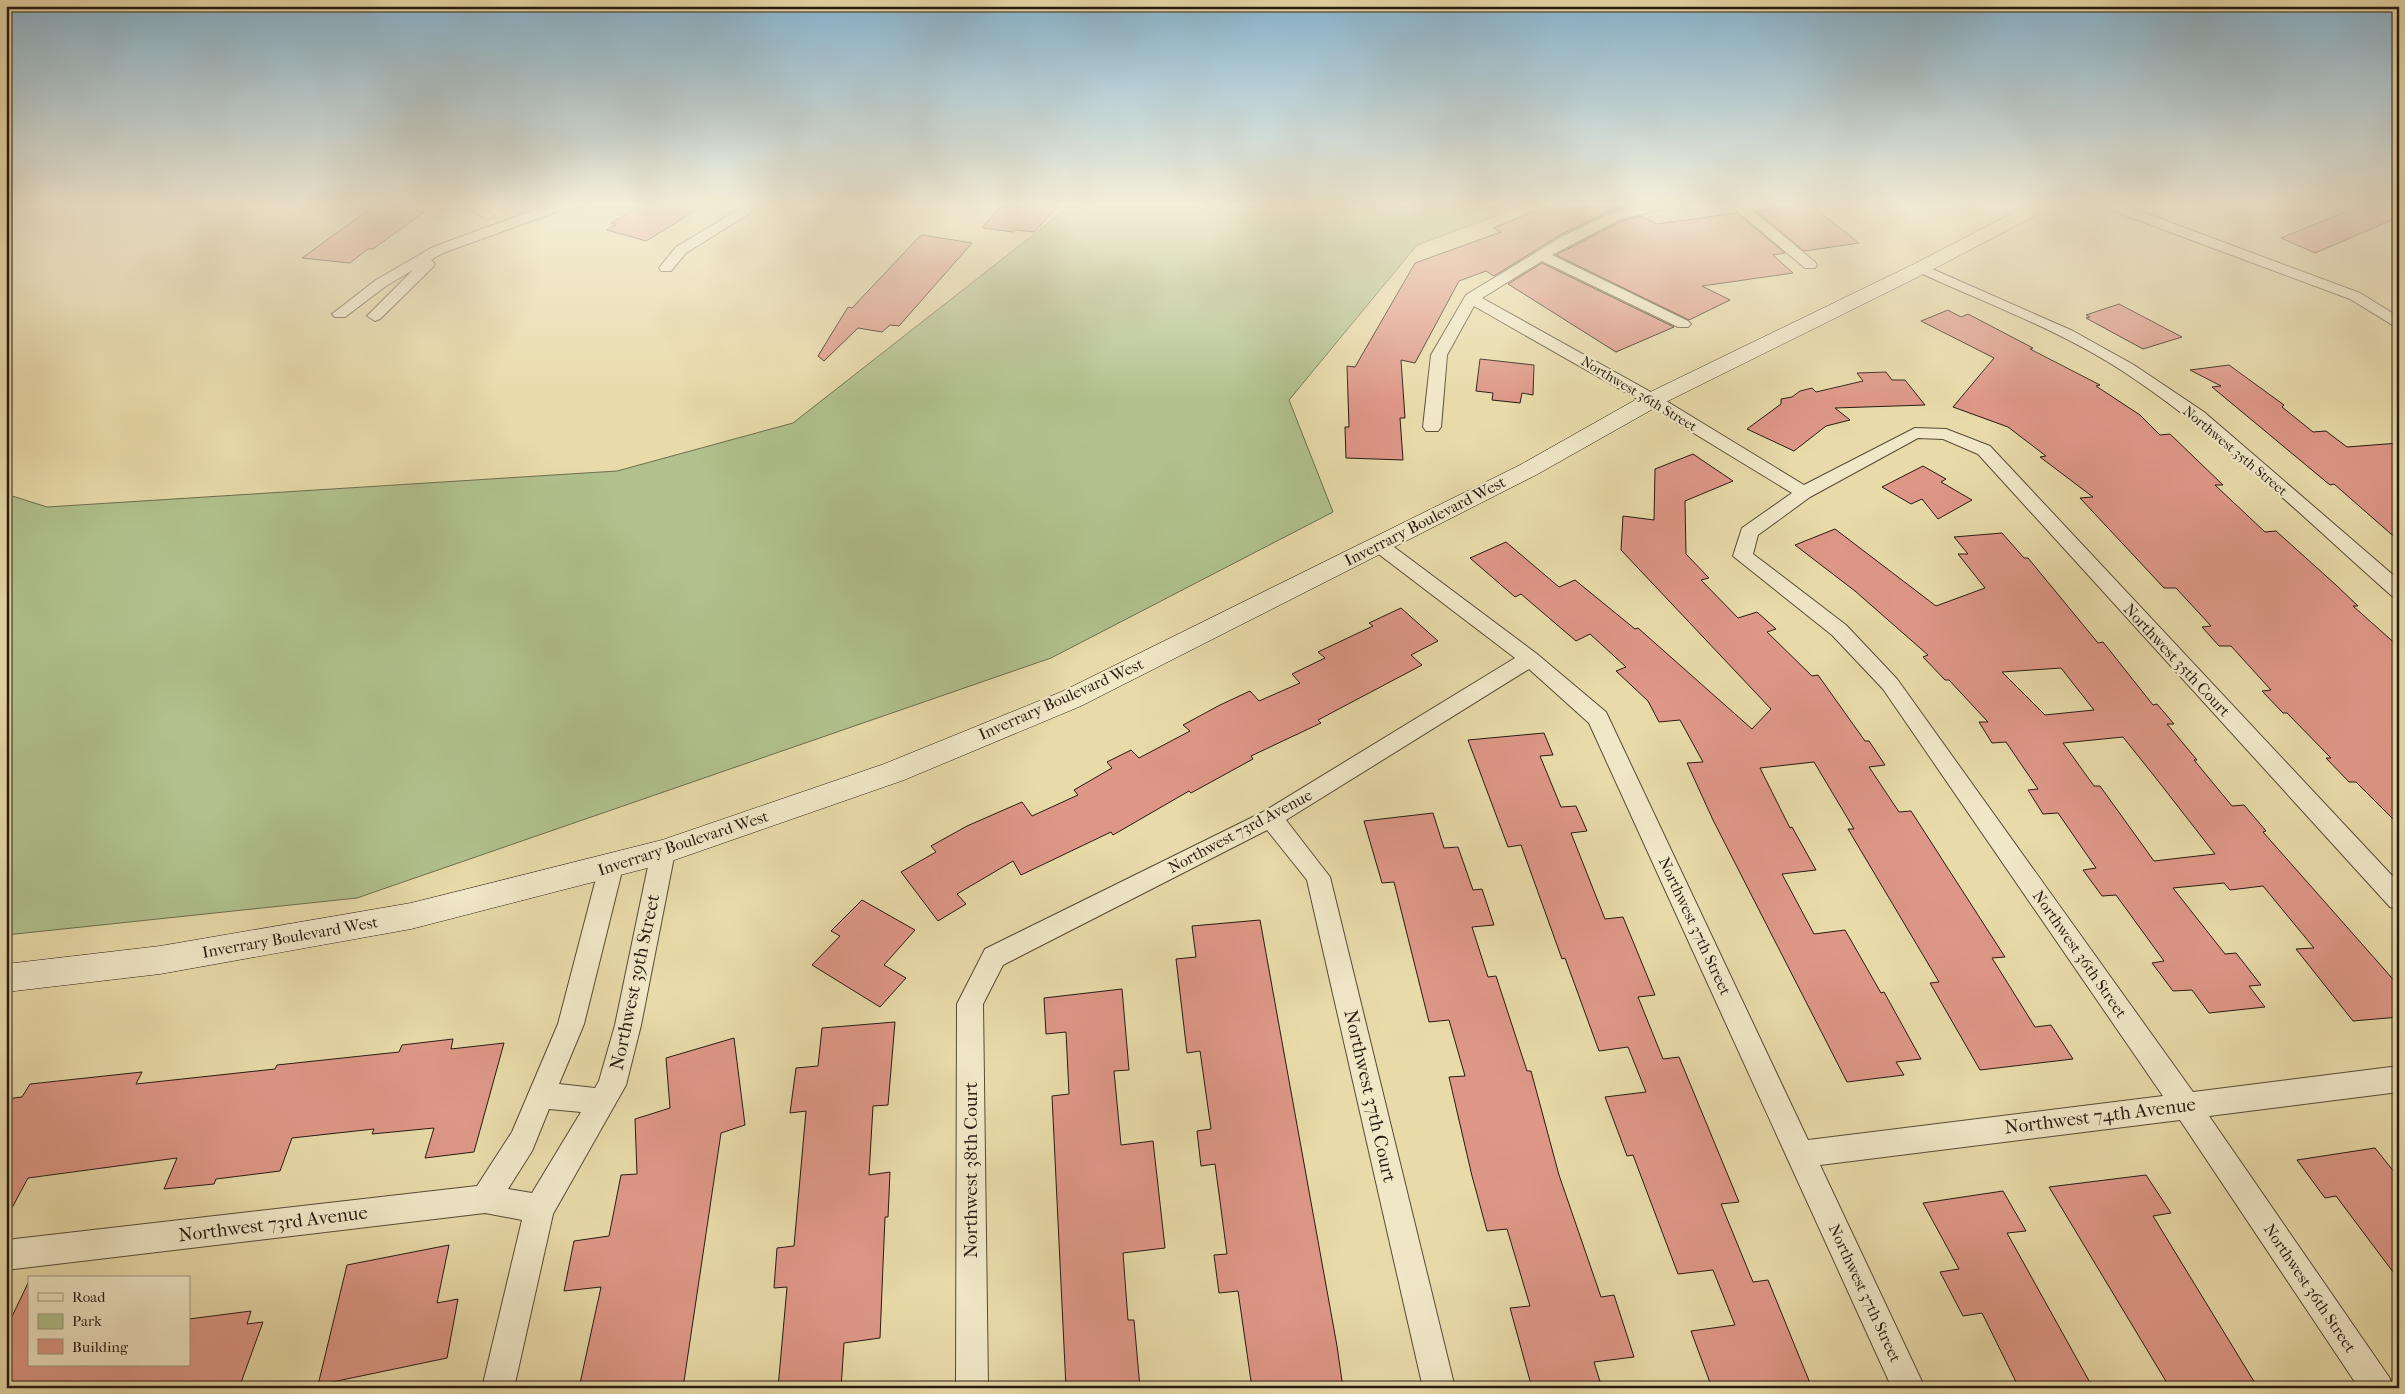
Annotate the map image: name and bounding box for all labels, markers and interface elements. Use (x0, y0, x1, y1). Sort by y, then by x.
street label: Northwest 36th Street (1578, 353, 1700, 435)
street label: Northwest 35th Street (2179, 402, 2291, 500)
street label: Inverrary Boulevard West (1341, 472, 1509, 570)
street label: Northwest 35th Court (2120, 600, 2234, 721)
street label: Inverrary Boulevard West (976, 654, 1147, 744)
street label: Northwest 73rd Avenue (1165, 785, 1315, 877)
street label: Inverrary Boulevard West (595, 806, 771, 880)
street label: Northwest 37th Street (1655, 854, 1735, 998)
street label: Northwest 36th Street (2029, 887, 2131, 1022)
street label: Northwest 39th Street (606, 892, 664, 1072)
street label: Inverrary Boulevard West (201, 912, 380, 962)
street label: Northwest 37th Court (1339, 1008, 1401, 1185)
street label: Northwest 38th Court (960, 1081, 982, 1258)
street label: Northwest 74th Avenue (2003, 1093, 2197, 1139)
street label: Northwest 73rd Avenue (177, 1201, 369, 1247)
street label: Northwest 36th Street (2260, 1220, 2360, 1356)
street label: Northwest 37th Street (1825, 1221, 1905, 1365)
legend (28, 1276, 190, 1366)
text: Road (72, 1288, 106, 1306)
text: Park (72, 1312, 102, 1330)
text: Building (72, 1338, 129, 1356)

